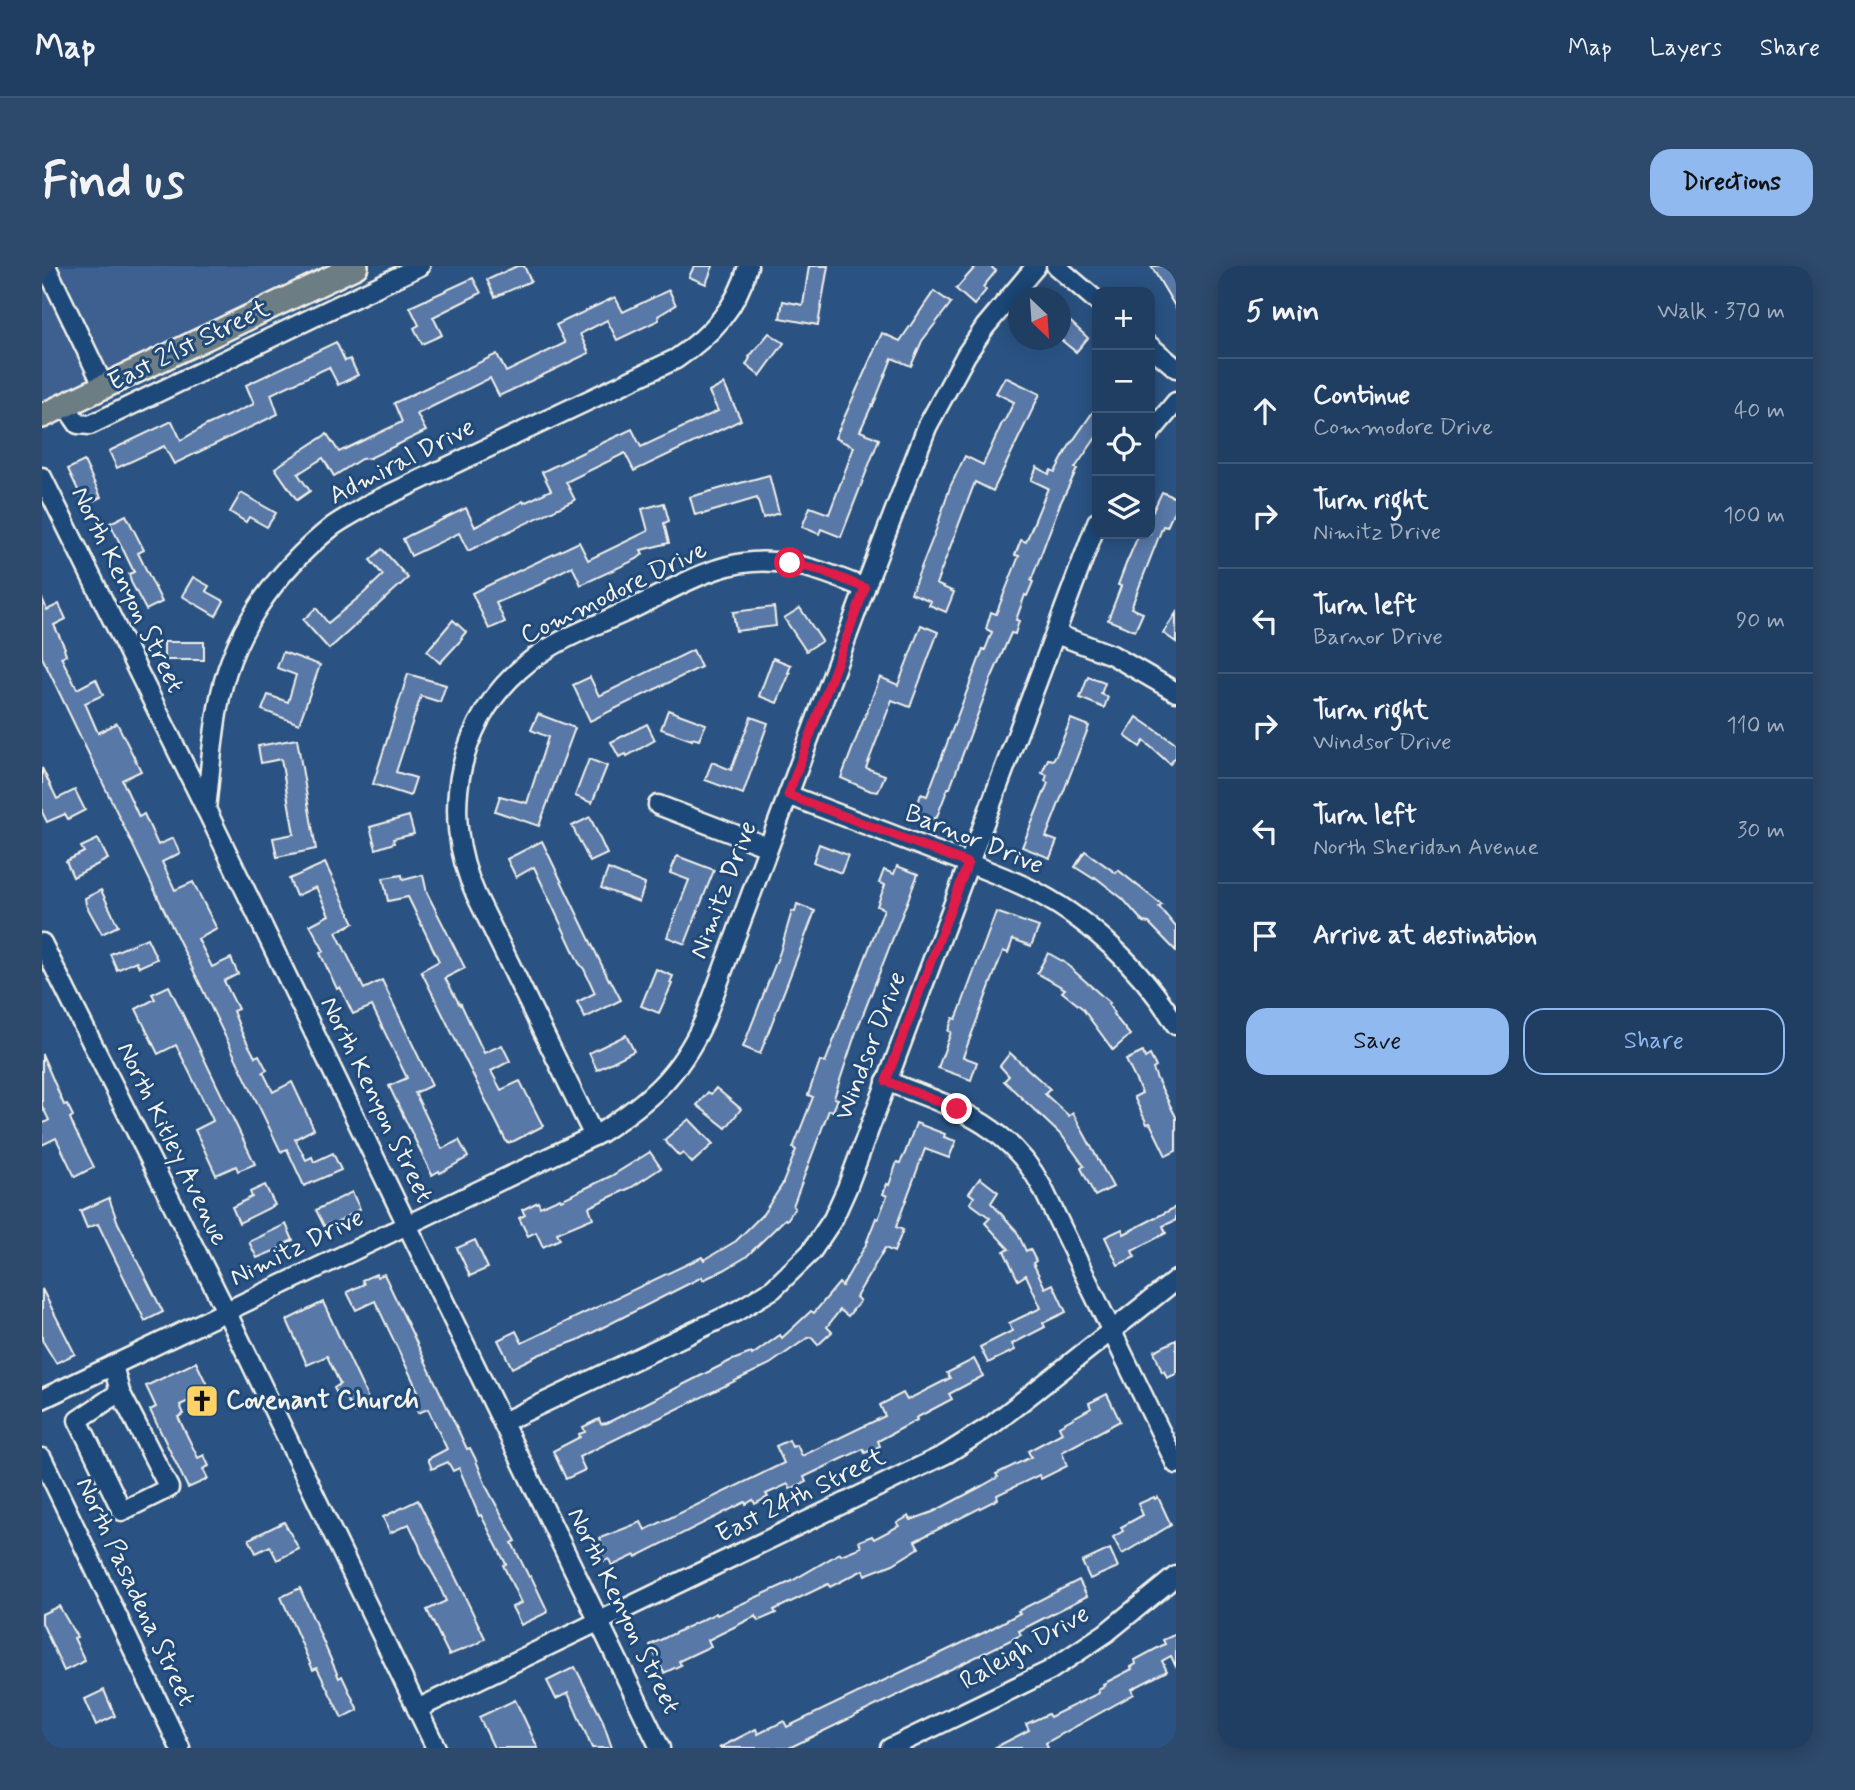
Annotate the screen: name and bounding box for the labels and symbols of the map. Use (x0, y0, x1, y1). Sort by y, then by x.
north arrow (1008, 287, 1071, 350)
street label: East 21st Street (102, 292, 276, 400)
street label: Admiral Drive (323, 411, 481, 513)
street label: North Kenyon Street (62, 481, 192, 699)
street label: Commodore Drive (515, 533, 713, 653)
route start (774, 547, 805, 578)
street label: Barnor Drive (900, 797, 1048, 883)
street label: Nimitz Drive (682, 816, 766, 964)
street label: Windsor Drive (827, 967, 915, 1125)
street label: North Kenyon Street (311, 991, 441, 1209)
street label: North Kitley Avenue (108, 1037, 236, 1251)
route end (941, 1093, 972, 1124)
street label: Nimitz Drive (224, 1201, 370, 1295)
church icon: Covenant Church (183, 1382, 221, 1420)
place label: Covenant Church (226, 1384, 419, 1418)
street label: East 24th Street (711, 1440, 891, 1552)
street label: North Pasadena Street (67, 1472, 203, 1712)
street label: North Kenyon Street (558, 1502, 688, 1720)
street label: Raleigh Drive (954, 1597, 1096, 1699)

